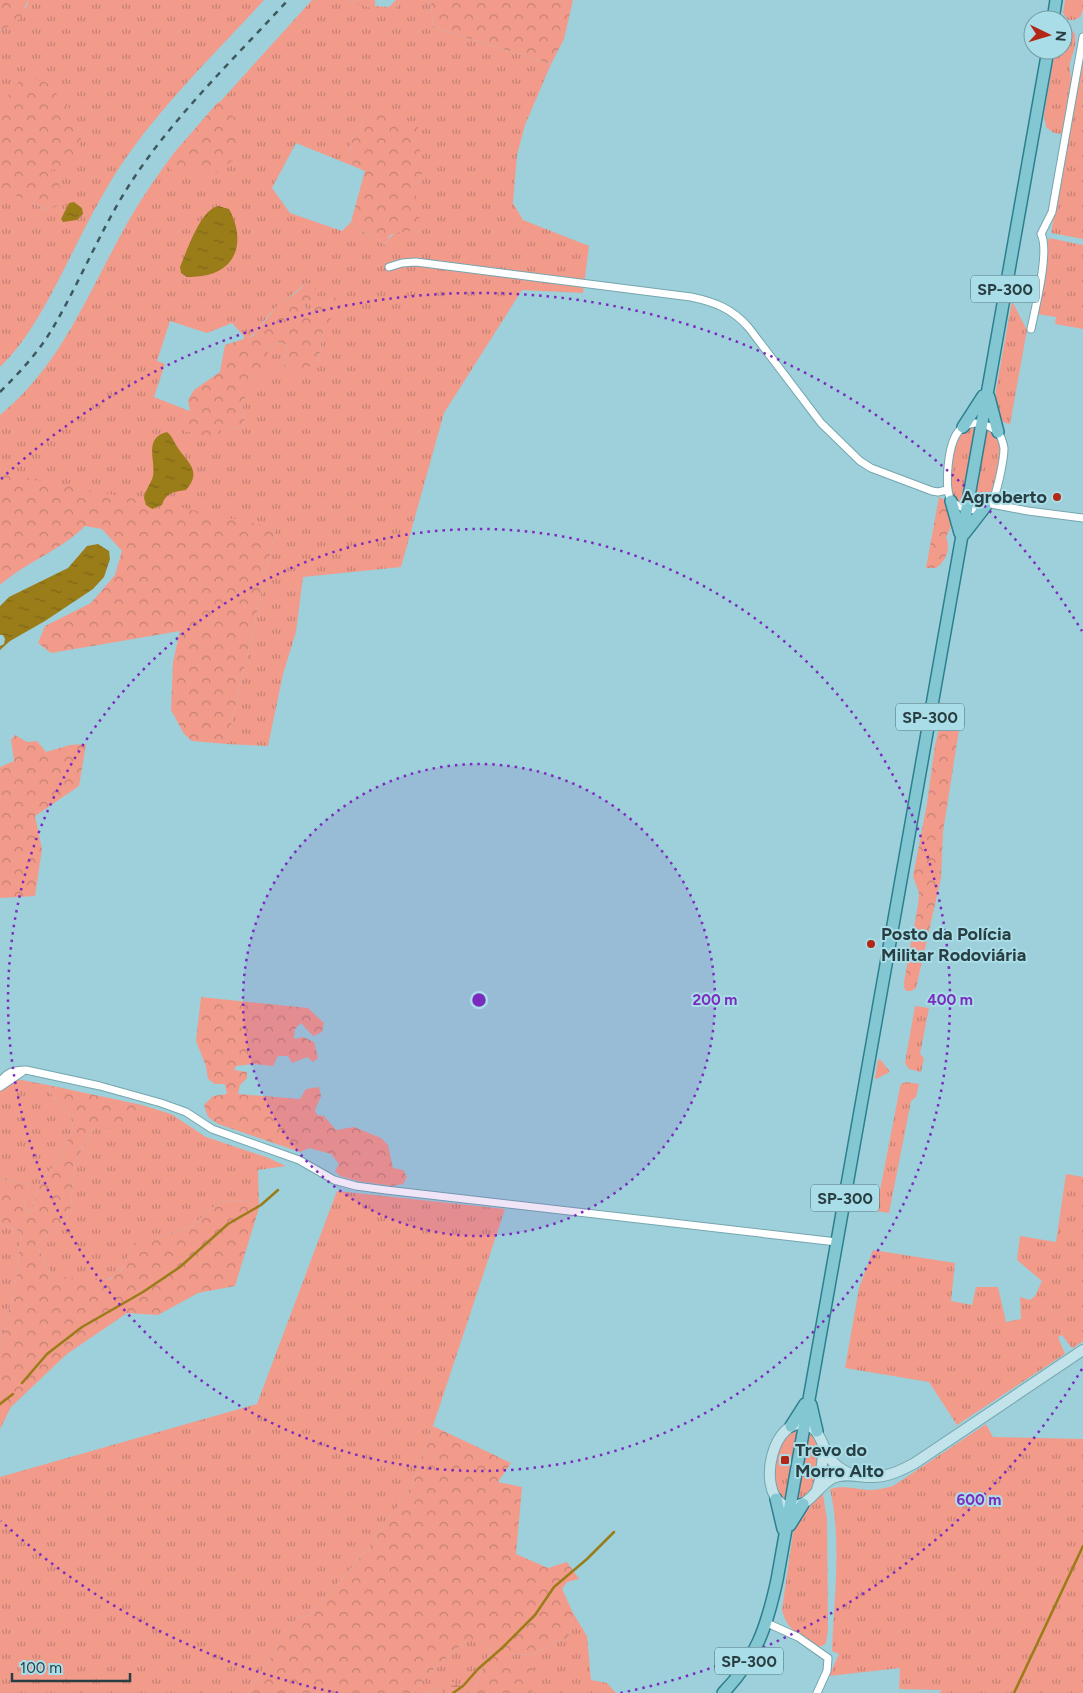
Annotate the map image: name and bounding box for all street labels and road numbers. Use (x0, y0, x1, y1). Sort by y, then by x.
road number: SP-300 (971, 276, 1039, 302)
road number: SP-300 (896, 704, 964, 730)
road number: SP-300 (811, 1184, 879, 1212)
road number: SP-300 (715, 1648, 783, 1674)

